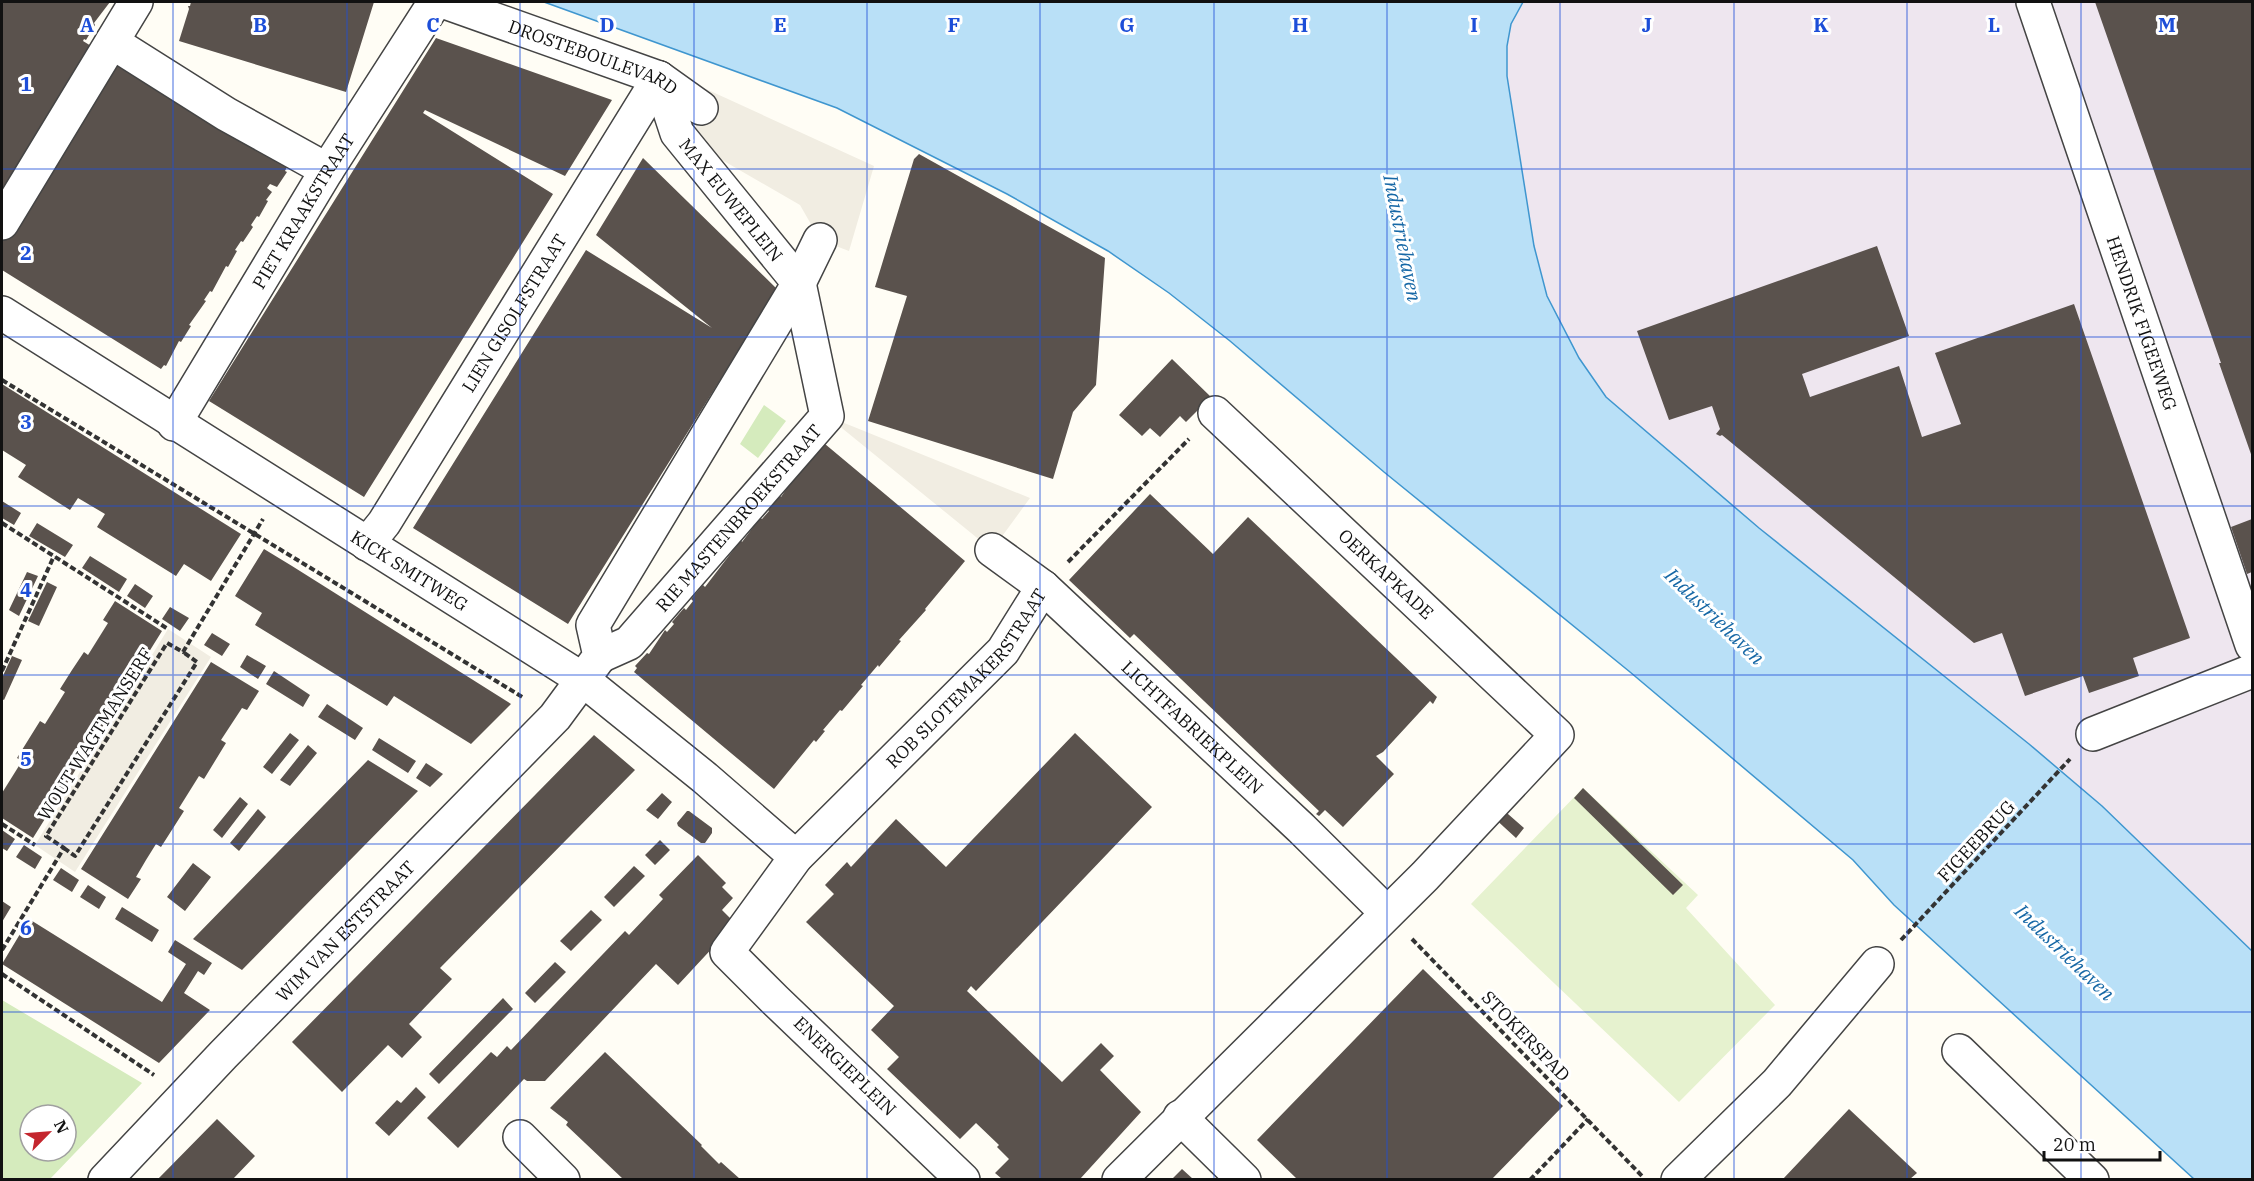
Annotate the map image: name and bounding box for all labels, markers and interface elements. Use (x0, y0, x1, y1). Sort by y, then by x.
text: A (80, 11, 94, 38)
text: B (253, 11, 267, 38)
text: C (426, 11, 440, 38)
text: E (773, 11, 787, 38)
text: F (948, 11, 960, 38)
text: G (1119, 11, 1135, 38)
text: H (1292, 11, 1308, 38)
text: I (1470, 11, 1478, 38)
text: J (1642, 11, 1652, 38)
text: K (1813, 11, 1829, 38)
text: L (1988, 11, 2000, 38)
text: M (2158, 11, 2176, 38)
street label: DROSTEBOULEVARD (504, 14, 678, 102)
text: 1 (20, 70, 32, 97)
street label: PIET KRAAKSTRAAT (247, 129, 359, 293)
street label: MAX EUWEPLEIN (674, 134, 788, 266)
water label: Industriehaven (1377, 171, 1429, 304)
street label: LIEN GISOLFSTRAAT (456, 229, 571, 396)
street label: HENDRIK FIGEEWEG (2102, 232, 2183, 413)
text: 2 (20, 239, 32, 266)
text: 3 (20, 408, 32, 435)
street label: RIE MASTENBROEKSTRAAT (650, 419, 826, 616)
street label: OERKAPKADE (1333, 524, 1439, 624)
street label: KICK SMITWEG (347, 525, 473, 616)
water label: Industriehaven (1659, 561, 1771, 671)
text: 4 (20, 576, 32, 603)
street label: ROB SLOTEMAKERSTRAAT (881, 584, 1051, 773)
street label: WOUT WAGTMANSERF (32, 643, 158, 825)
street label: LICHTFABRIEKPLEIN (1117, 655, 1268, 799)
text: 5 (20, 745, 32, 772)
street label: FIGEEBRUG (1932, 795, 2020, 887)
street label: WIM VAN ESTSTRAAT (271, 855, 420, 1006)
water label: Industriehaven (2009, 897, 2121, 1007)
text: 6 (20, 914, 32, 941)
street label: STOKERSPAD (1477, 986, 1575, 1086)
street label: ENERGIEPLEIN (789, 1011, 901, 1121)
north arrow (18, 1103, 78, 1163)
text: N (50, 1117, 73, 1137)
scale bar (2044, 1124, 2160, 1162)
text: 20 m (2053, 1133, 2096, 1156)

